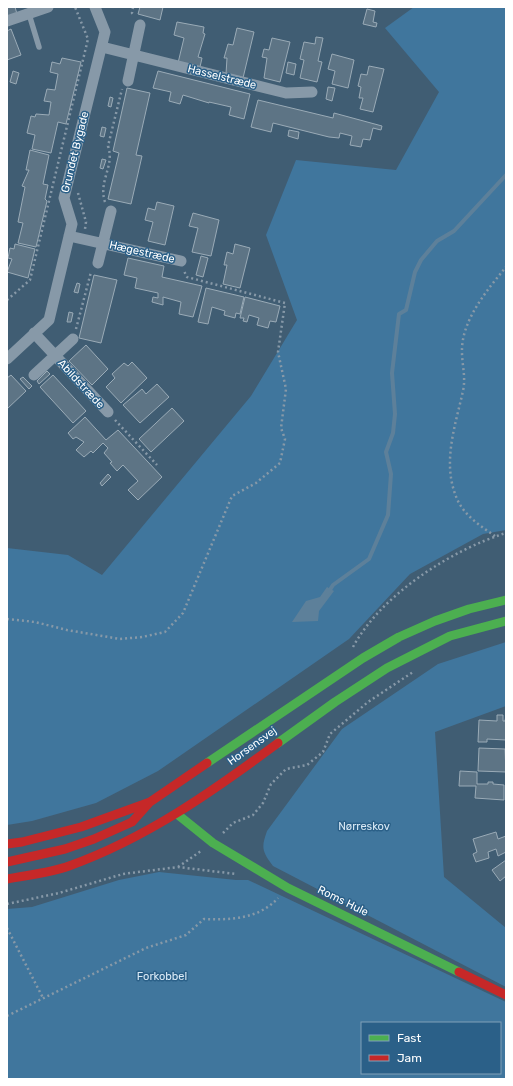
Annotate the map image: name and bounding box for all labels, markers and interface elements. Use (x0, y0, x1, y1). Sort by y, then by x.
street label: Hasselstræde (186, 62, 258, 92)
street label: Grundet Bygade (59, 110, 91, 194)
street label: Hægestræde (108, 238, 176, 266)
street label: Abildstræde (55, 357, 107, 411)
street label: Horsensvej (225, 724, 279, 768)
park label: Nørreskov (338, 820, 390, 833)
street label: Roms Hule (316, 883, 370, 919)
park label: Forkobbel (137, 970, 187, 983)
legend (361, 1022, 501, 1074)
text: Fast (397, 1031, 421, 1045)
text: Jam (397, 1051, 422, 1065)

